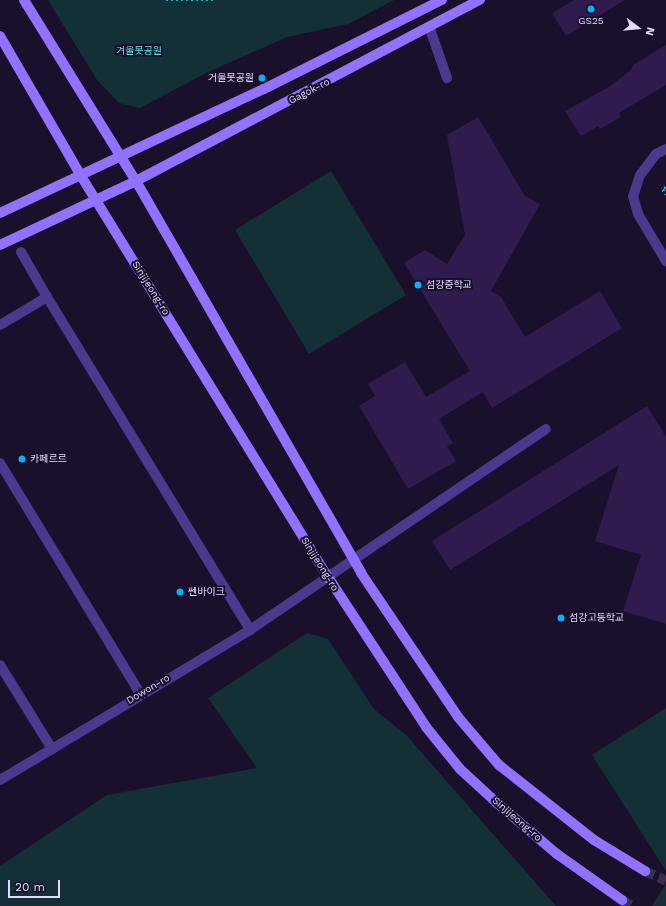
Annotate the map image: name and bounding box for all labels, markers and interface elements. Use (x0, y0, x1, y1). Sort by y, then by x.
marker: GS25 (586, 4, 596, 14)
north arrow (618, 8, 658, 48)
place label: GS25 (578, 15, 604, 27)
text: N (643, 26, 657, 37)
park label: 겨울못공원 (116, 45, 162, 57)
place label: 거울못공원 (208, 72, 254, 84)
marker: 거울못공원 (257, 73, 267, 83)
street label: Gagok-ro (287, 76, 331, 106)
street label: Sinjijeong-ro (130, 259, 172, 317)
place label: 섬강중학교 (426, 279, 472, 291)
marker: 섬강중학교 (413, 280, 423, 290)
place label: 카페르르 (30, 453, 67, 465)
marker: 카페르르 (17, 454, 27, 464)
street label: Sinjijeong-ro (299, 535, 341, 593)
place label: 쎈바이크 (188, 586, 225, 598)
marker: 쎈바이크 (175, 587, 185, 597)
place label: 섬강고등학교 (569, 612, 624, 624)
marker: 섬강고등학교 (556, 613, 566, 623)
street label: Dowon-ro (124, 671, 172, 707)
street label: Sinjijeong-ro (490, 794, 544, 844)
scale bar (10, 872, 62, 898)
text: 20 m (15, 880, 45, 894)

